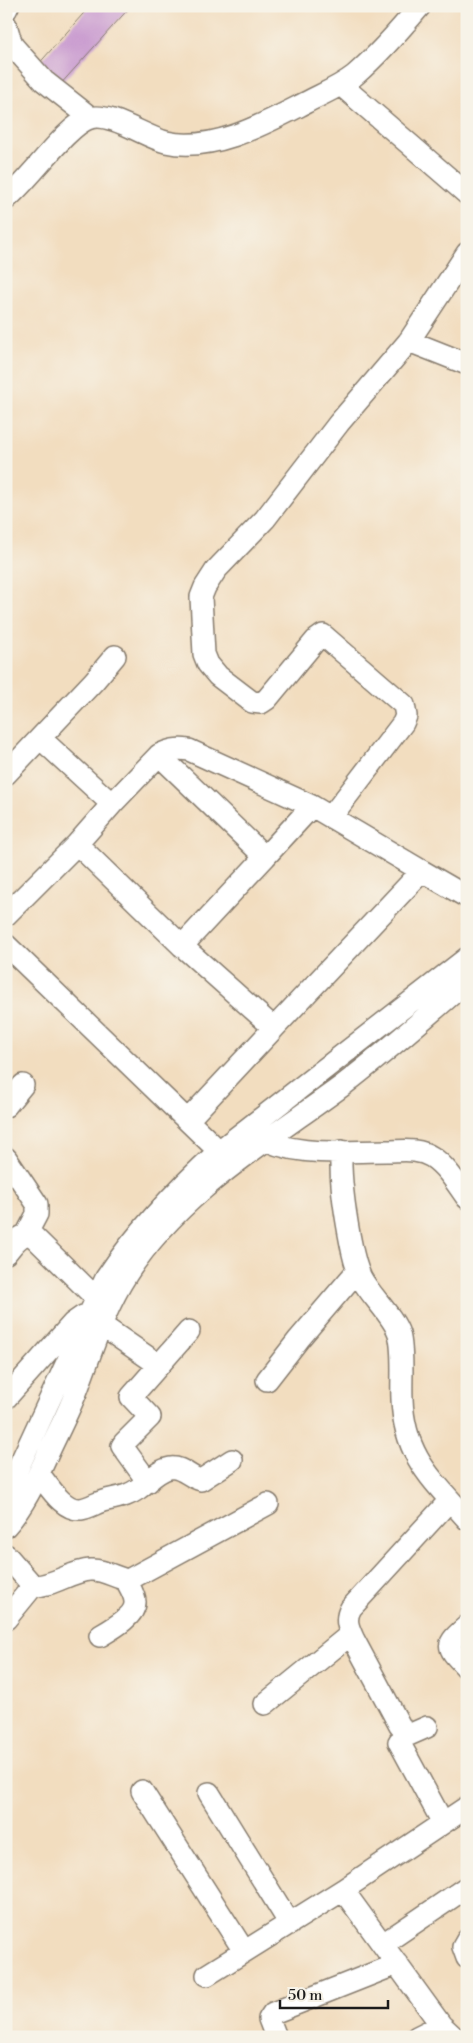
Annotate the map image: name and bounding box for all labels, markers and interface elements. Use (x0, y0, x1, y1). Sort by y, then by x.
scale bar (280, 1978, 388, 2010)
text: 50 m (288, 1986, 322, 2005)

